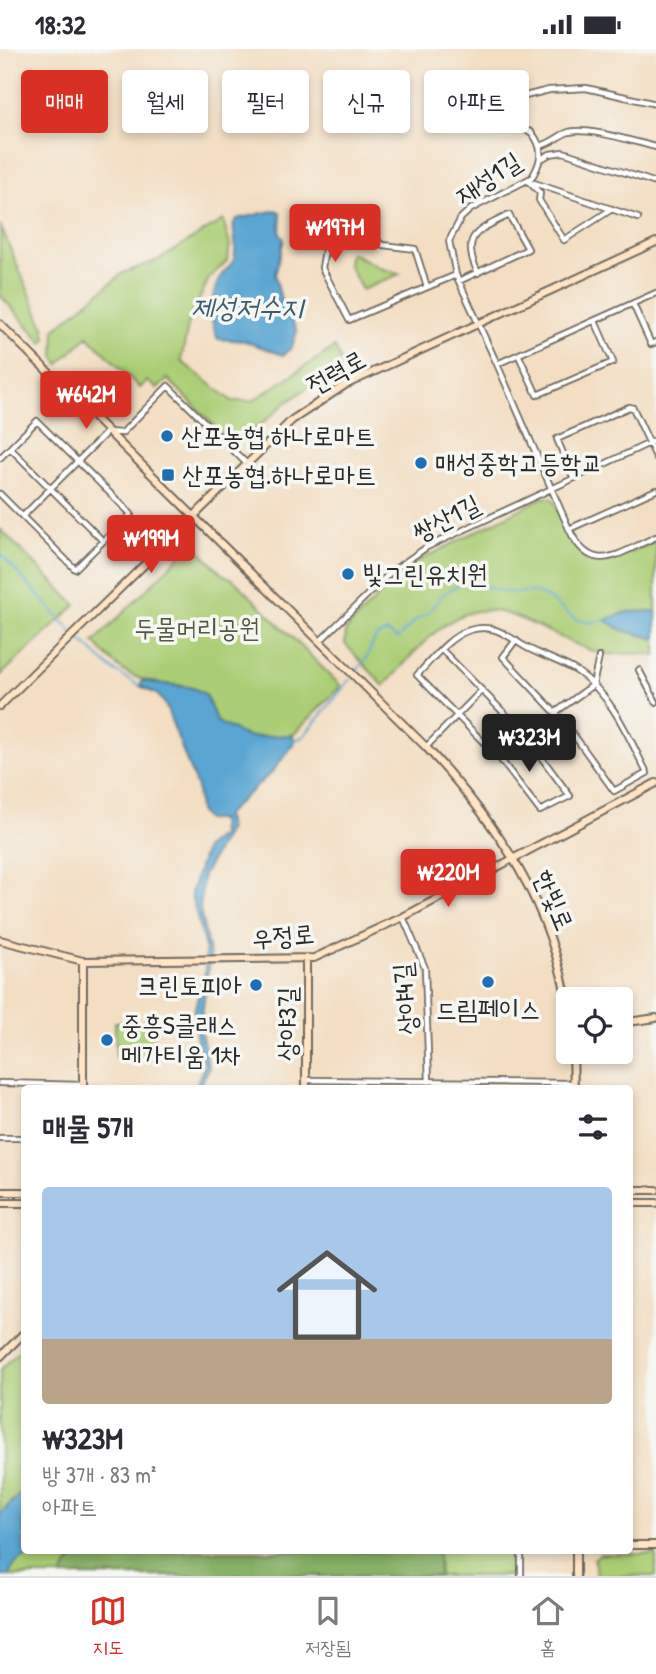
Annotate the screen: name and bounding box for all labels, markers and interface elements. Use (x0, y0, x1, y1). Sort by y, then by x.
text: 18:32 (35, 7, 86, 42)
chip: 매매 (21, 70, 108, 133)
chip: 월세 (122, 70, 208, 133)
chip: 필터 (222, 70, 309, 133)
chip: 신규 (323, 70, 410, 133)
chip: 아파트 (424, 70, 529, 133)
street label: 재성1길 (448, 143, 528, 212)
pin: ₩197M (286, 205, 384, 264)
text: ₩197M (306, 211, 364, 242)
water label: 제성저수지 (191, 288, 306, 326)
street label: 전력로 (300, 341, 372, 402)
pin: ₩642M (37, 371, 135, 431)
text: ₩642M (56, 378, 116, 409)
place label: 산포농협 하나로마트 (181, 418, 375, 453)
marker: 산포농협 하나로마트 (159, 428, 175, 444)
place label: 매성중학고등학교 (435, 445, 602, 480)
marker: 매성중학고등학교 (413, 455, 429, 471)
place label: 산포농협.하나로마트 (182, 457, 376, 492)
marker: 산포농협.하나로마트 (160, 467, 176, 483)
street label: 쌍산1길 (406, 486, 486, 550)
pin: ₩199M (102, 515, 200, 575)
text: ₩199M (123, 522, 179, 553)
place label: 빛그린유치원 (362, 556, 488, 591)
marker: 빛그린유치원 (340, 566, 356, 582)
park label: 두물머리공원 (134, 610, 260, 645)
pin: ₩323M (480, 715, 578, 774)
text: ₩323M (498, 721, 560, 752)
pin: ₩220M (399, 849, 497, 909)
text: ₩220M (417, 856, 479, 887)
street label: 한빛로 (526, 864, 583, 936)
street label: 우정로 (250, 915, 316, 956)
street label: 상야4길 (384, 961, 425, 1037)
place label: 크린토피아 (137, 967, 242, 1002)
marker: 드림페이스 (480, 974, 496, 990)
marker: 크린토피아 (248, 977, 264, 993)
street label: 상야3길 (269, 987, 304, 1061)
map controls (556, 987, 633, 1064)
button: locate (556, 987, 633, 1064)
place label: 드림페이스 (436, 991, 540, 1026)
place label: 중흥S클래스 메가티움 1차 (121, 1007, 241, 1072)
marker: 중흥S클래스 메가티움 1차 (99, 1032, 115, 1048)
text: 매물 5개 (42, 1107, 134, 1147)
icon: filters (574, 1108, 612, 1146)
icon: home (264, 1232, 390, 1358)
text: ₩323M (42, 1418, 123, 1458)
text: 방 3개 · 83 m² (42, 1459, 156, 1490)
text: 아파트 (42, 1491, 98, 1522)
tab: 지도 (89, 1592, 127, 1661)
tab: 저장됨 (305, 1592, 351, 1661)
tab: 홈 (529, 1592, 567, 1661)

